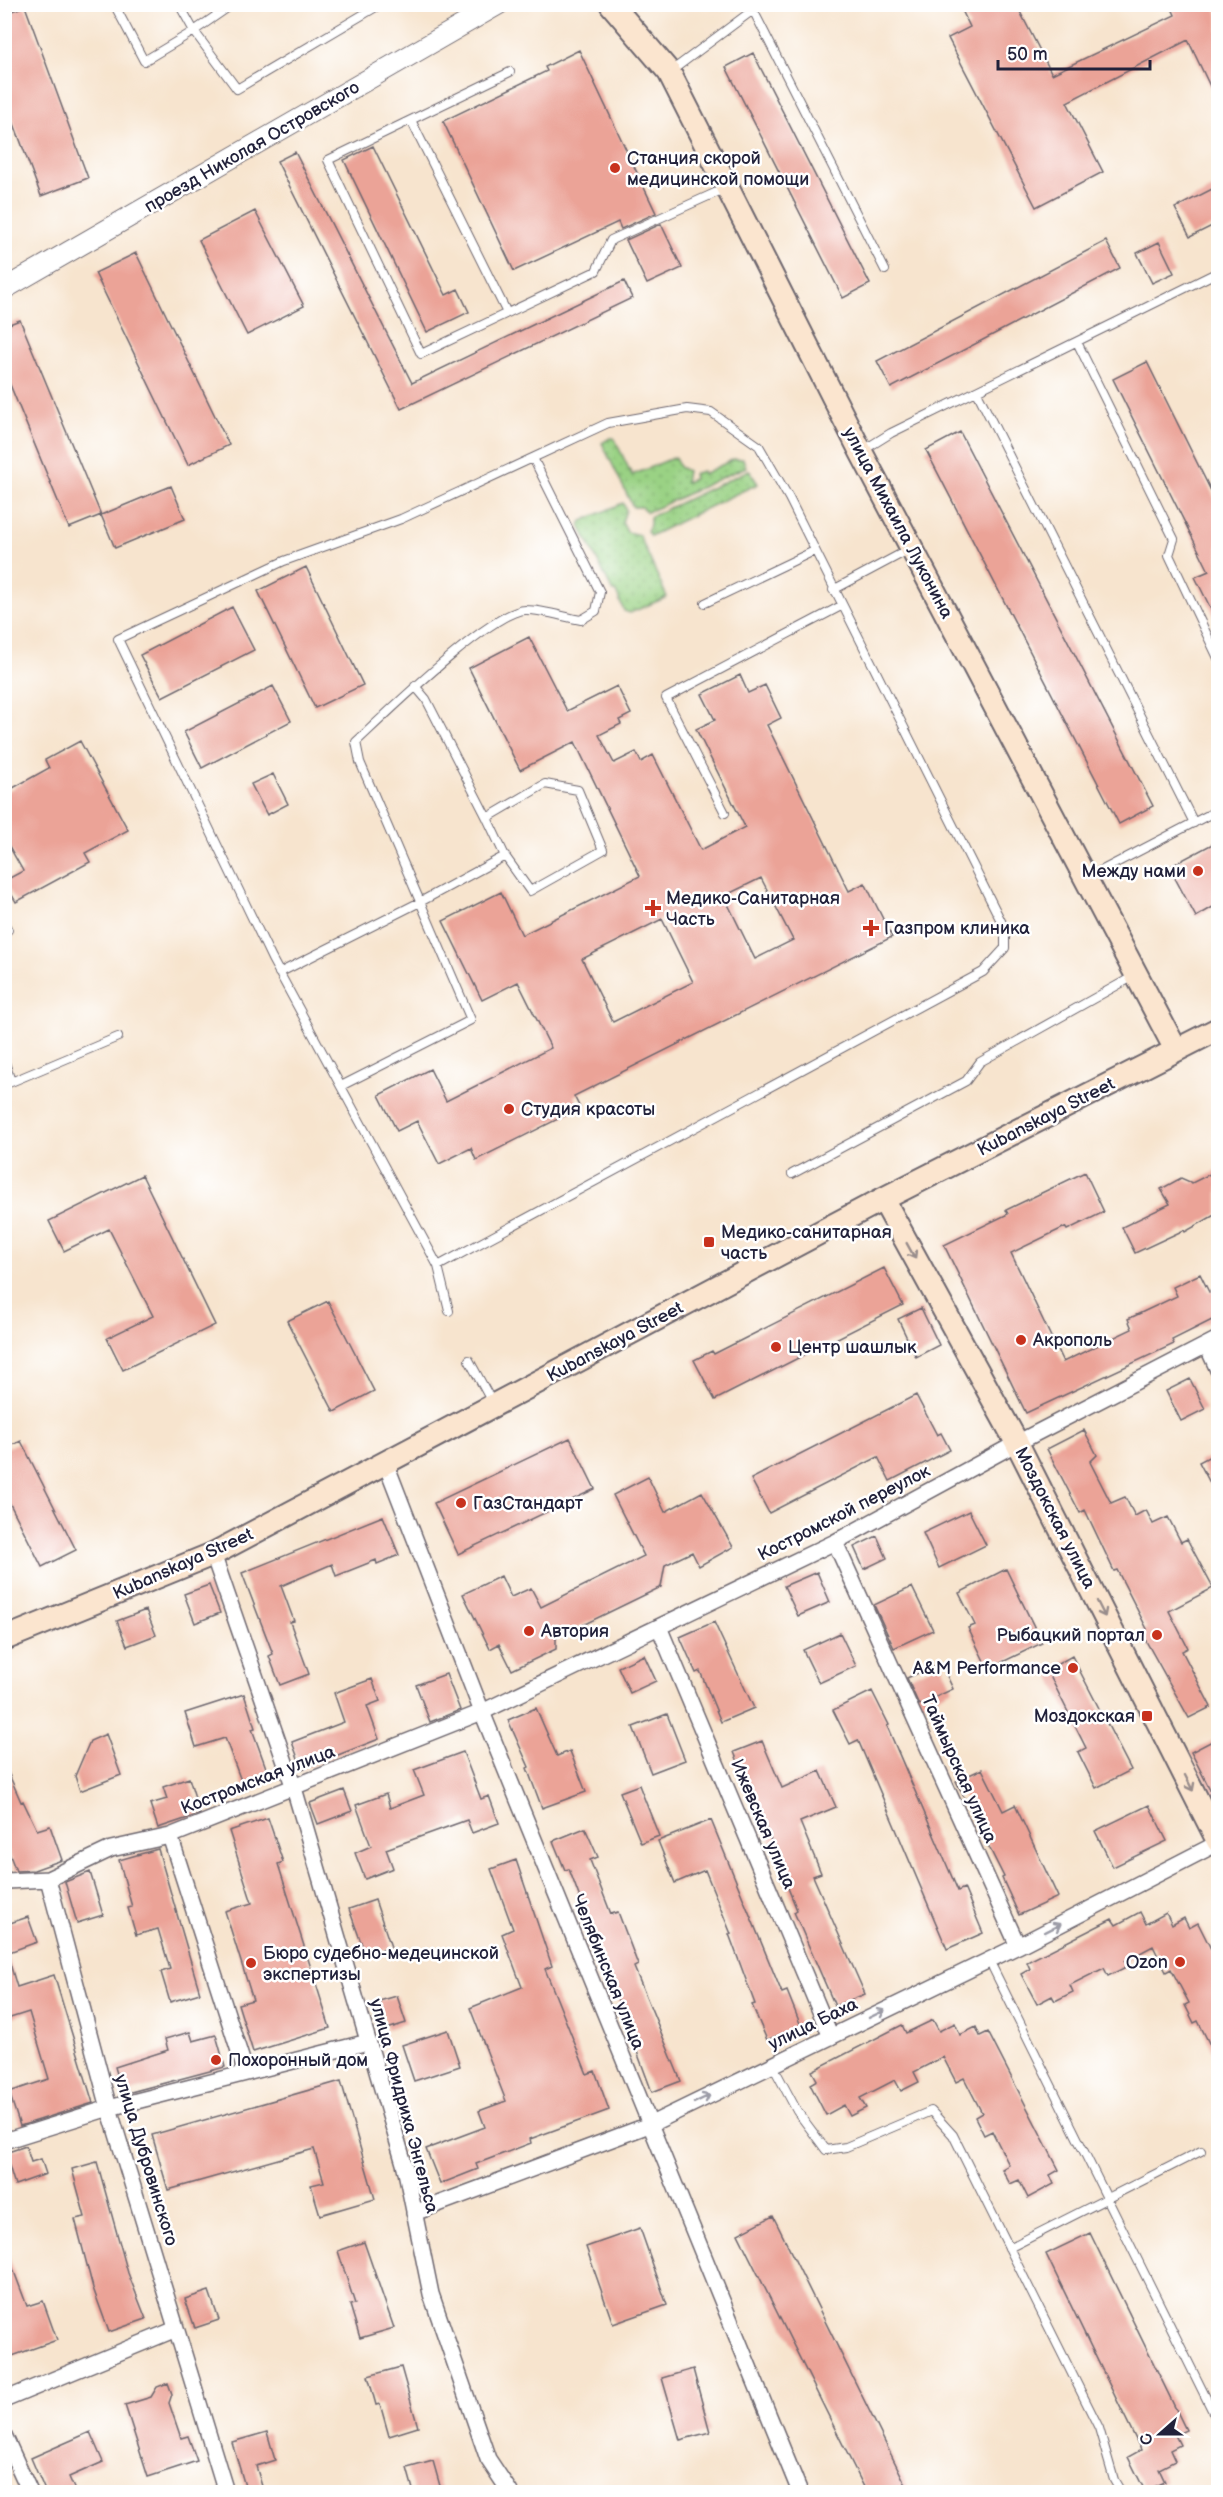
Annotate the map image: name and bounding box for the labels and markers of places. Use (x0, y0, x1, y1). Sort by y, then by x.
place label: Станция скорой медицинской помощи (627, 148, 809, 190)
marker: Станция скорой медицинской помощи (608, 161, 622, 175)
place label: Между нами (1082, 861, 1186, 882)
marker: Между нами (1191, 864, 1205, 878)
place label: Медико-Санитарная Часть (666, 888, 840, 930)
marker: Медико-Санитарная Часть (644, 899, 662, 917)
place label: Газпром клиника (884, 918, 1030, 939)
marker: Газпром клиника (862, 919, 880, 937)
place label: Студия красоты (521, 1099, 655, 1120)
marker: Студия красоты (502, 1102, 516, 1116)
place label: Медико-санитарная часть (721, 1222, 892, 1264)
marker: Медико-санитарная часть (702, 1235, 716, 1249)
place label: Акрополь (1032, 1330, 1112, 1351)
marker: Акрополь (1014, 1333, 1028, 1347)
place label: Центр шашлык (788, 1337, 917, 1358)
marker: Центр шашлык (769, 1340, 783, 1354)
place label: ГазСтандарт (473, 1493, 584, 1514)
marker: ГазСтандарт (454, 1496, 468, 1510)
place label: Автория (540, 1621, 609, 1642)
marker: Автория (522, 1624, 536, 1638)
place label: Рыбацкий портал (996, 1625, 1145, 1646)
marker: Рыбацкий портал (1150, 1628, 1164, 1642)
place label: A&M Performance (913, 1658, 1061, 1679)
marker: A&M Performance (1066, 1661, 1080, 1675)
place label: Моздокская (1034, 1706, 1135, 1727)
marker: Моздокская (1140, 1709, 1154, 1723)
place label: Бюро судебно-медецинской экспертизы (263, 1943, 499, 1985)
place label: Ozon (1126, 1952, 1168, 1973)
marker: Ozon (1173, 1955, 1187, 1969)
marker: Бюро судебно-медецинской экспертизы (244, 1956, 258, 1970)
place label: Похоронный дом (228, 2050, 368, 2071)
marker: Похоронный дом (209, 2053, 223, 2067)

